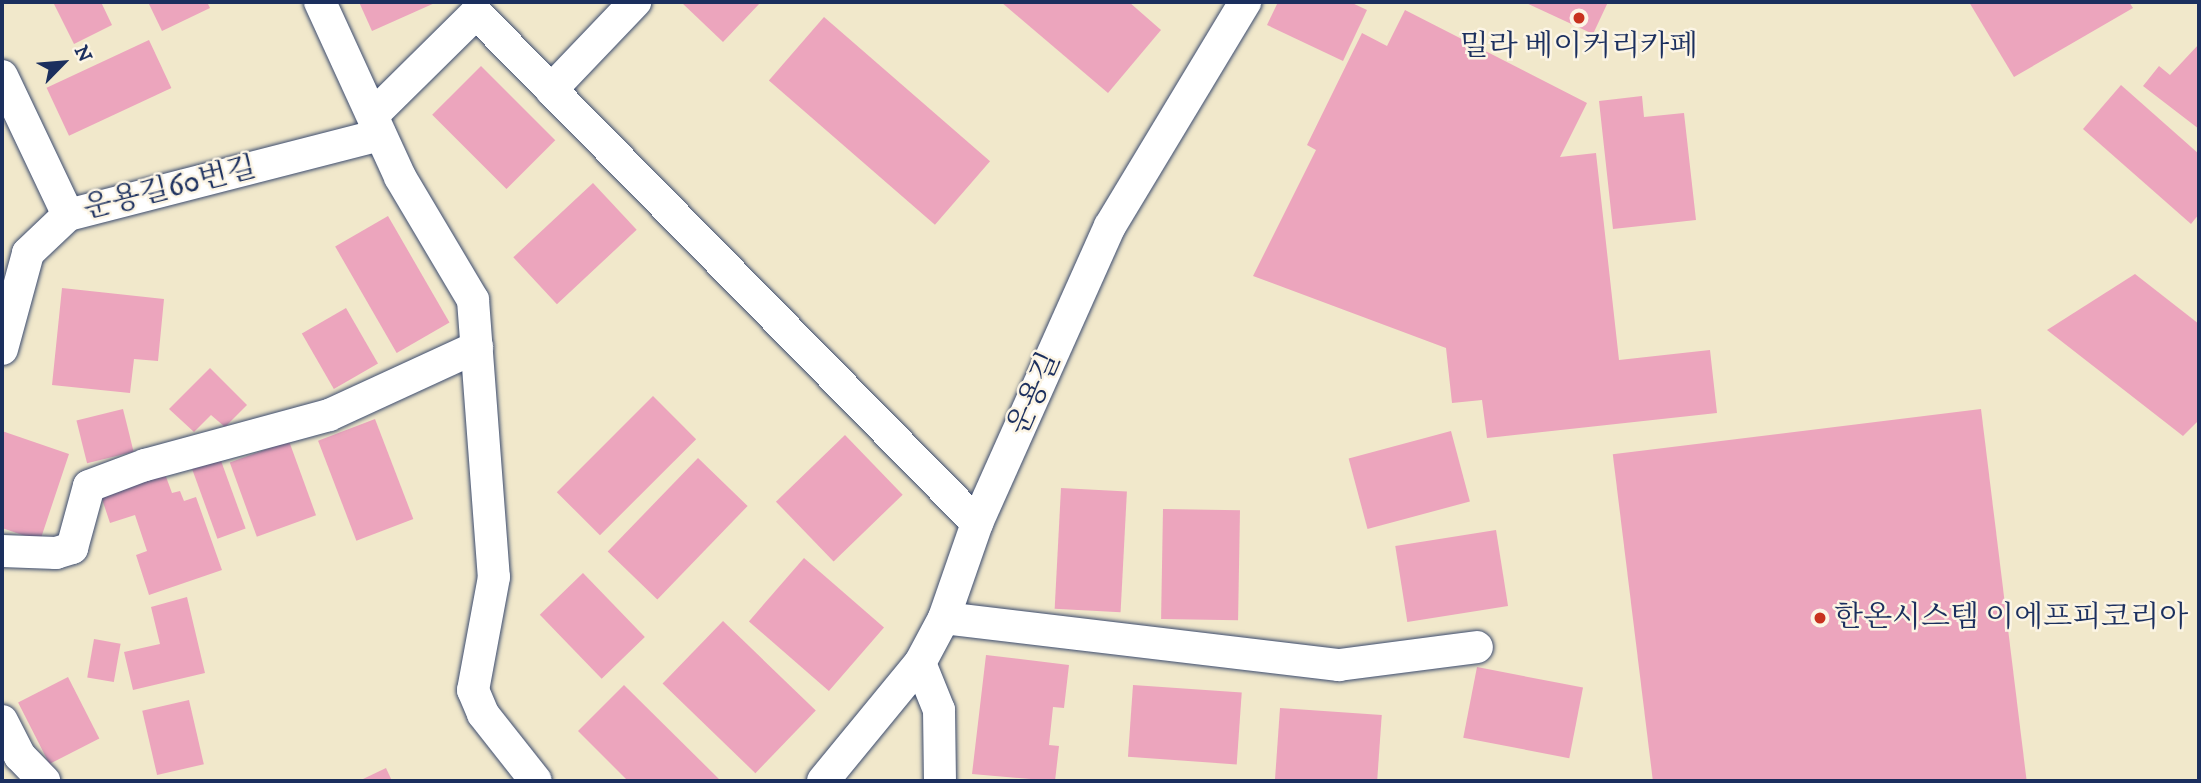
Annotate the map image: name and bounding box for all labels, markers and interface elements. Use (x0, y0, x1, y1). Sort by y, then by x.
marker: 밀라 베이커리카페 (1571, 10, 1587, 26)
north arrow (28, 28, 98, 98)
place label: 밀라 베이커리카페 (1460, 29, 1698, 65)
text: N (69, 42, 96, 66)
street label: 운용길60번길 (80, 150, 260, 228)
street label: 운용길 (1001, 347, 1069, 441)
place label: 한온시스템 이에프피코리아 (1834, 600, 2188, 636)
marker: 한온시스템 이에프피코리아 (1812, 610, 1828, 626)

